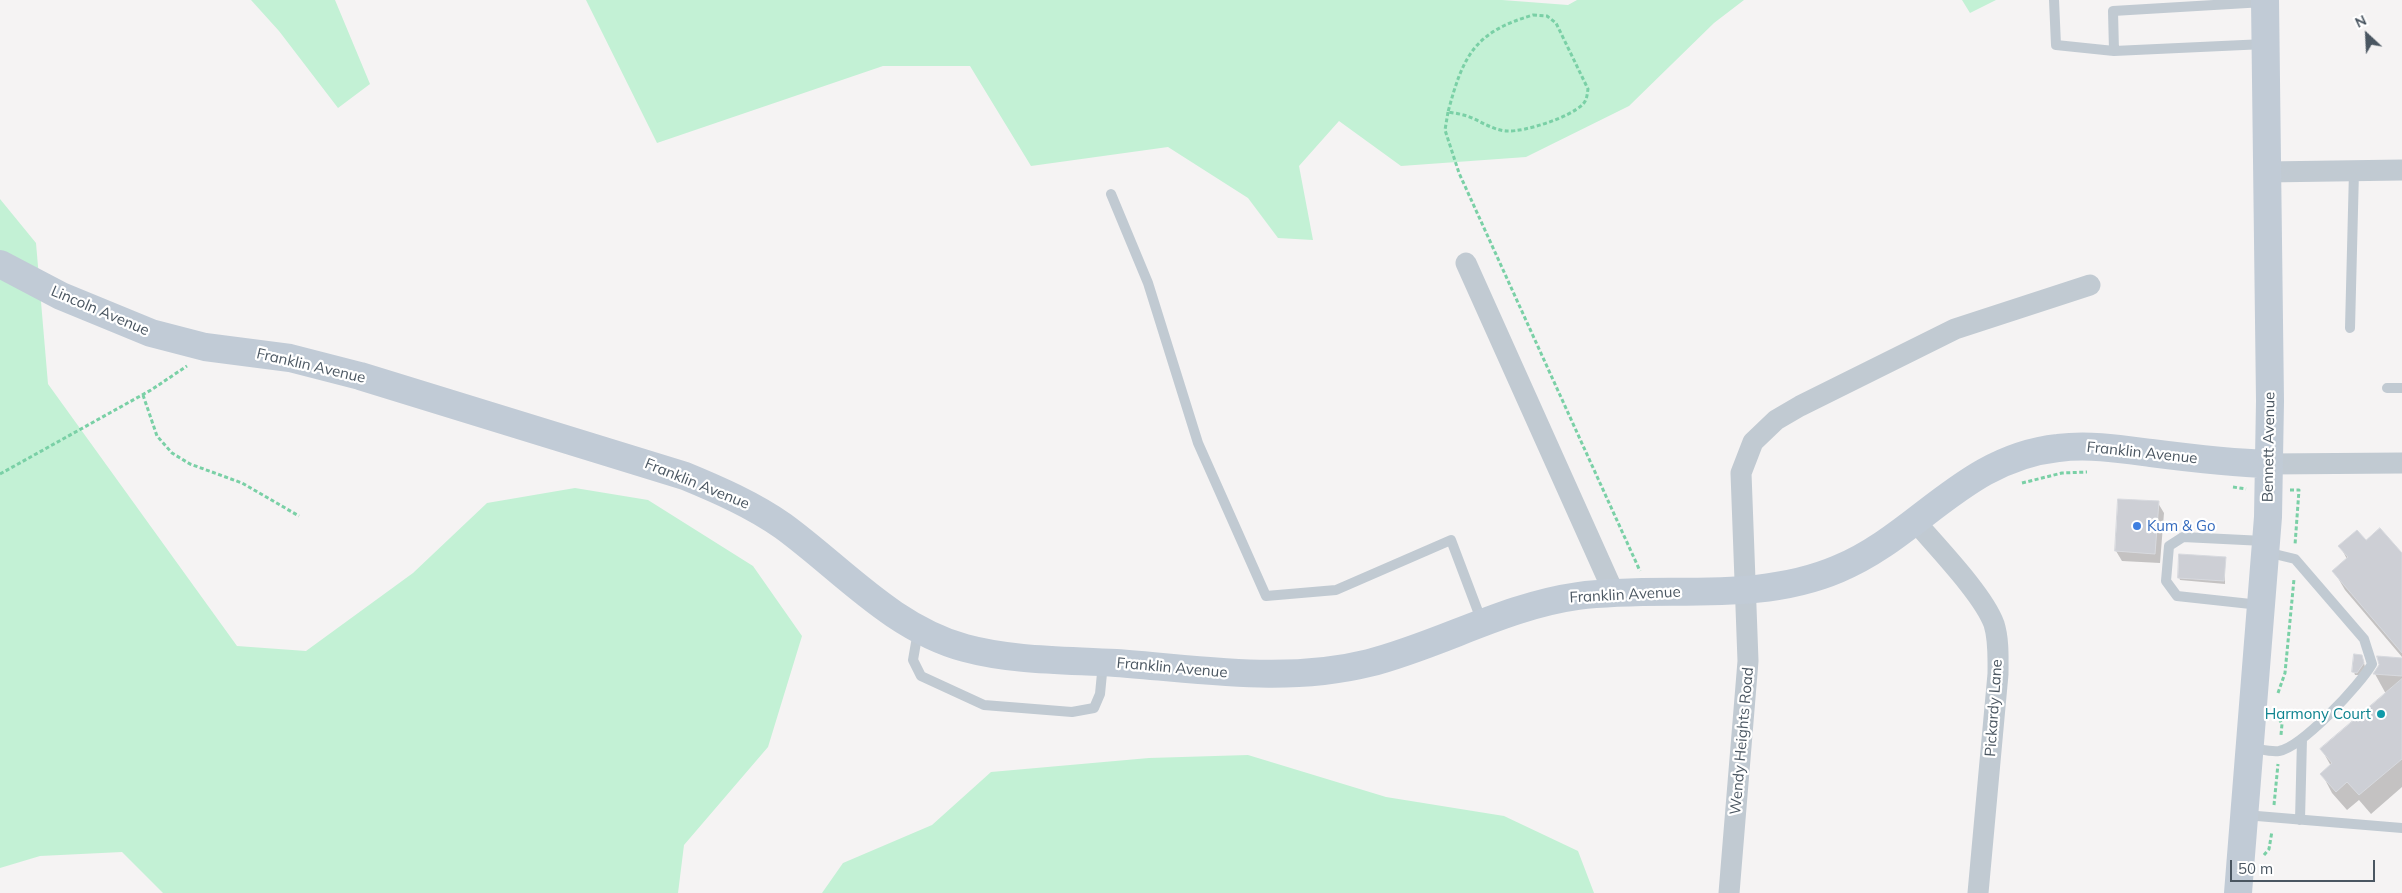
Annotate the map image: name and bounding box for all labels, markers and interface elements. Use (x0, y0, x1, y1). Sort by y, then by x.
north arrow (2342, 10, 2392, 60)
text: N (2352, 11, 2369, 32)
street label: Lincoln Avenue (48, 282, 152, 340)
street label: Franklin Avenue (255, 345, 367, 387)
street label: Bennett Avenue (2259, 392, 2279, 502)
street label: Franklin Avenue (2086, 438, 2198, 468)
street label: Franklin Avenue (642, 455, 752, 513)
place label: Kum & Go (2147, 517, 2216, 535)
marker: Kum & Go (2131, 520, 2143, 532)
street label: Franklin Avenue (1569, 583, 1681, 607)
street label: Franklin Avenue (1116, 654, 1228, 682)
street label: Pickardy Lane (1982, 659, 2006, 757)
street label: Wendy Heights Road (1727, 666, 1757, 816)
place label: Harmony Court (2265, 705, 2371, 723)
marker: Harmony Court (2375, 708, 2387, 720)
scale bar (2232, 850, 2377, 882)
text: 50 m (2238, 859, 2273, 878)

